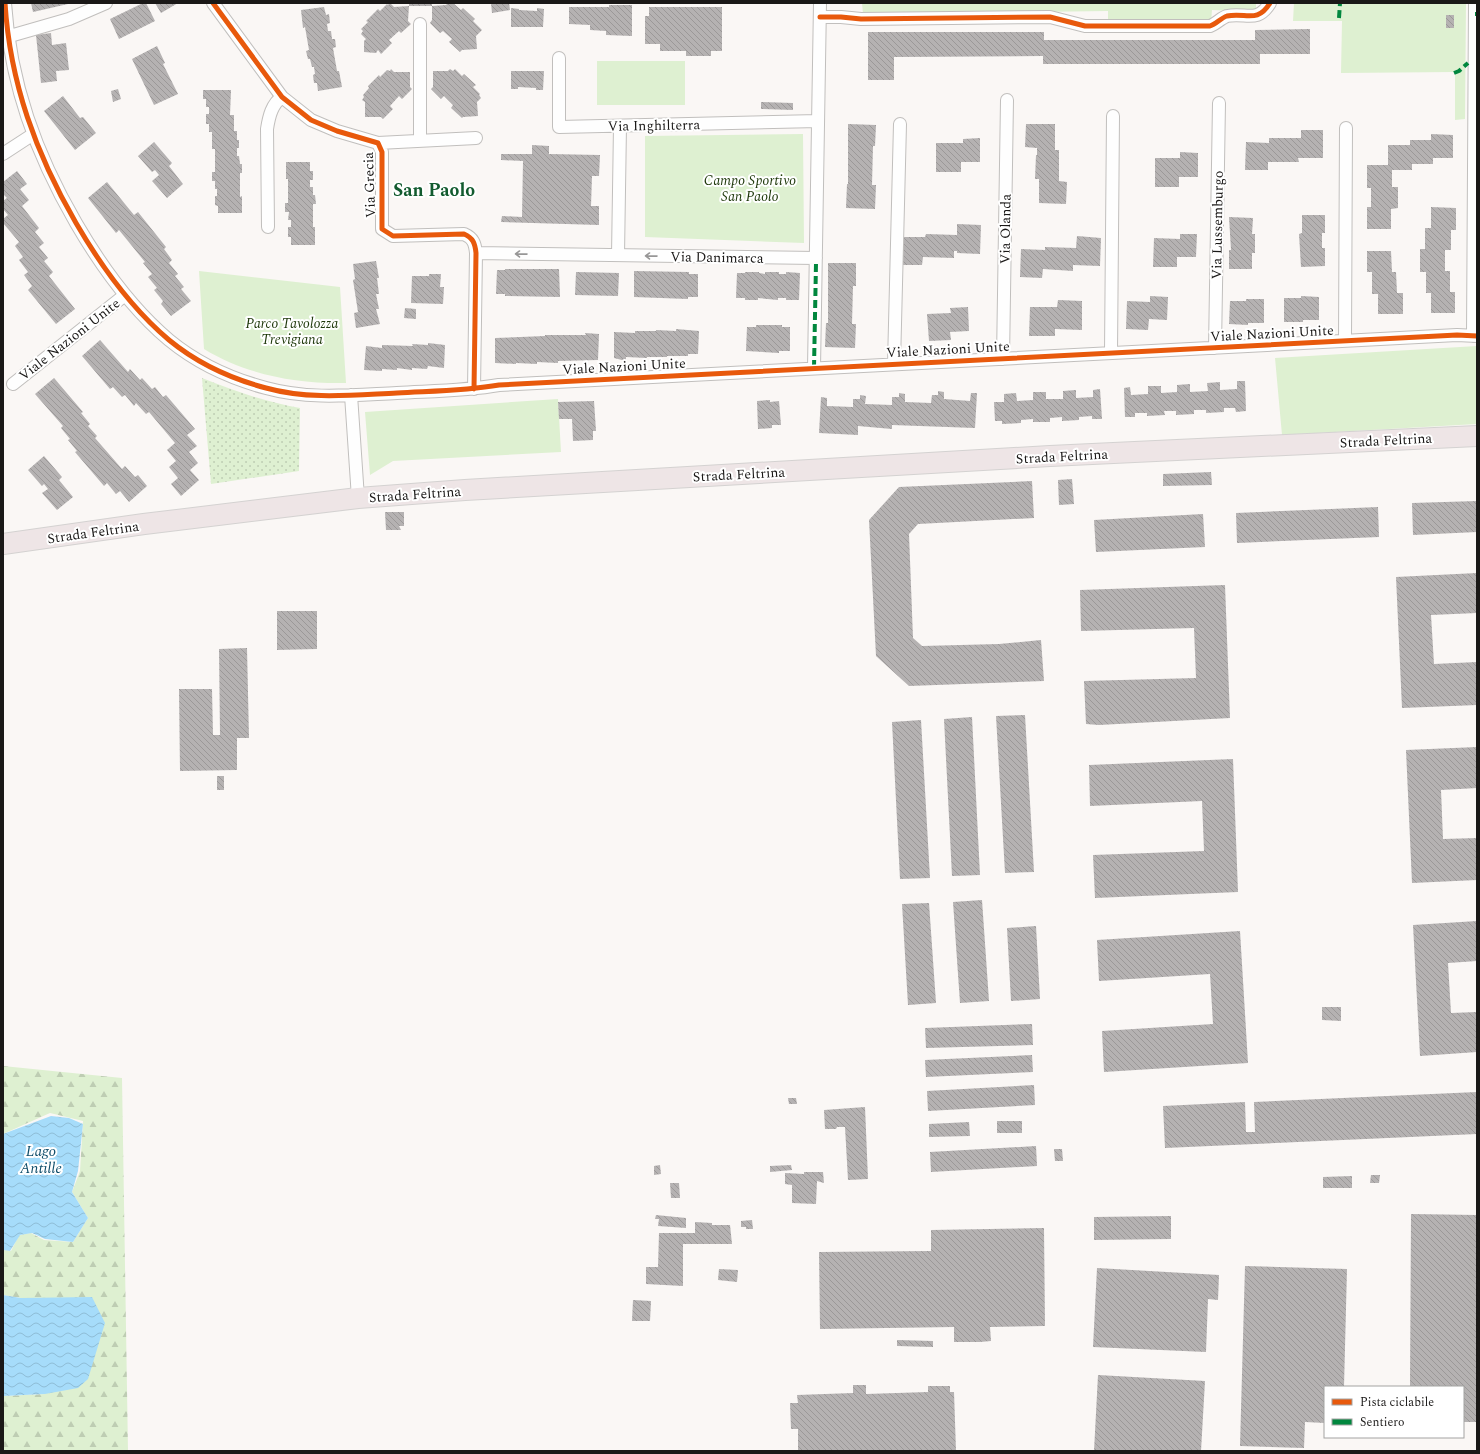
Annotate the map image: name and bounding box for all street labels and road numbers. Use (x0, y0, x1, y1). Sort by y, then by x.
street label: Via Inghilterra (608, 114, 701, 137)
street label: Via Grecia (358, 151, 381, 218)
street label: Via Lussemburgo (1206, 170, 1229, 280)
street label: Via Olanda (994, 194, 1017, 264)
street label: Via Danimarca (670, 246, 764, 269)
street label: Viale Nazioni Unite (14, 293, 125, 386)
street label: Viale Nazioni Unite (1210, 320, 1334, 347)
street label: Viale Nazioni Unite (886, 336, 1010, 363)
street label: Viale Nazioni Unite (562, 353, 686, 380)
street label: Strada Feltrina (1339, 428, 1433, 453)
street label: Strada Feltrina (1015, 444, 1109, 469)
street label: Strada Feltrina (692, 462, 786, 487)
street label: Strada Feltrina (368, 481, 462, 508)
street label: Strada Feltrina (46, 516, 140, 549)

